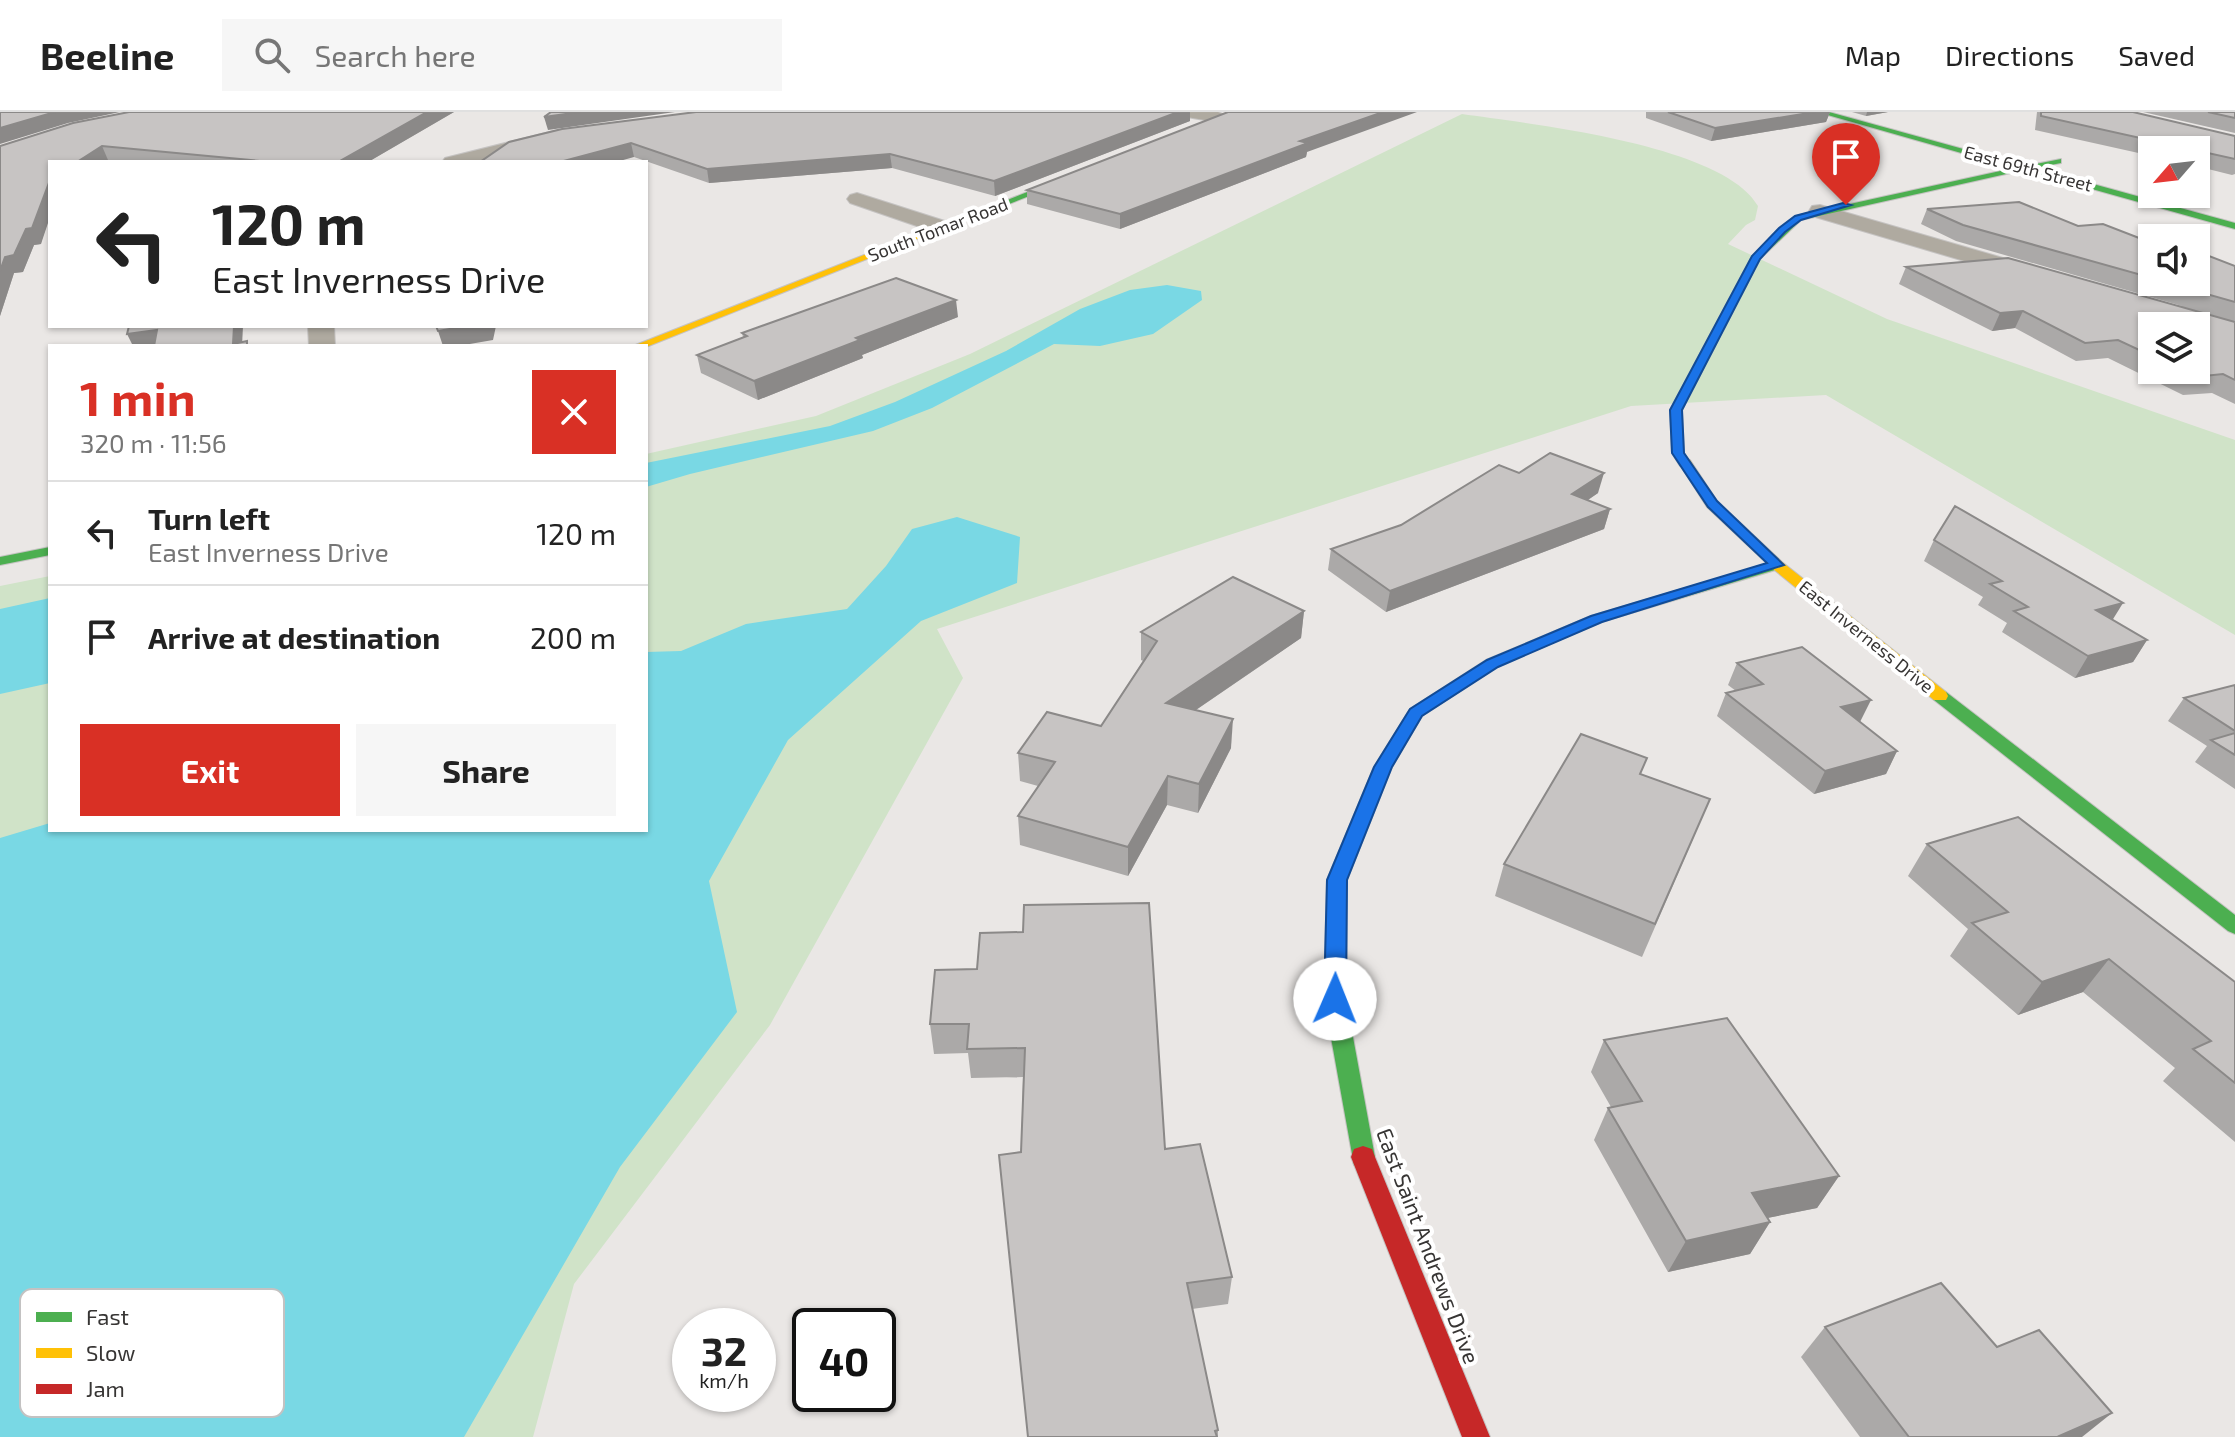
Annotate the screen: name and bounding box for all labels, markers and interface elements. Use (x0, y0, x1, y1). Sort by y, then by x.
search box (222, 19, 782, 91)
text: Beeline (40, 32, 174, 78)
icon: search (250, 33, 294, 77)
text: Search here (314, 37, 476, 73)
text: Map (1845, 38, 1901, 72)
text: Directions (1945, 38, 2074, 72)
text: Saved (2118, 38, 2195, 72)
pin (1812, 123, 1880, 205)
icon: arrive (1824, 135, 1868, 179)
north arrow (2138, 136, 2210, 208)
map controls (2138, 136, 2210, 384)
street label: East 69th Street (1962, 140, 2095, 196)
text: 120 m (212, 189, 366, 256)
icon: left (80, 192, 184, 296)
street label: South Tomar Road (865, 192, 1011, 266)
button: sound (2138, 224, 2210, 296)
text: East Inverness Drive (212, 257, 545, 300)
button: layers (2138, 312, 2210, 384)
text: 1 min (80, 368, 196, 426)
button: close (532, 370, 616, 454)
text: 320 m · 11:56 (80, 427, 227, 458)
text: Turn left (148, 500, 270, 536)
icon: left (80, 511, 124, 555)
text: 120 m (536, 515, 616, 551)
text: East Inverness Drive (148, 536, 389, 567)
street label: East Inverness Drive (1795, 575, 1938, 697)
icon: arrive (80, 615, 124, 659)
text: Arrive at destination (148, 619, 440, 655)
text: 200 m (530, 619, 616, 655)
button: Exit (80, 724, 340, 816)
button: Share (356, 724, 616, 816)
position arrow (1293, 957, 1377, 1041)
street label: East Saint Andrews Drive (1372, 1124, 1486, 1367)
legend (20, 1289, 284, 1417)
text: Fast (86, 1303, 129, 1329)
speed limit sign: 40 (792, 1308, 896, 1412)
text: 32 (701, 1326, 747, 1374)
text: Slow (86, 1339, 135, 1365)
text: km/h (699, 1368, 749, 1392)
text: Jam (86, 1375, 125, 1401)

